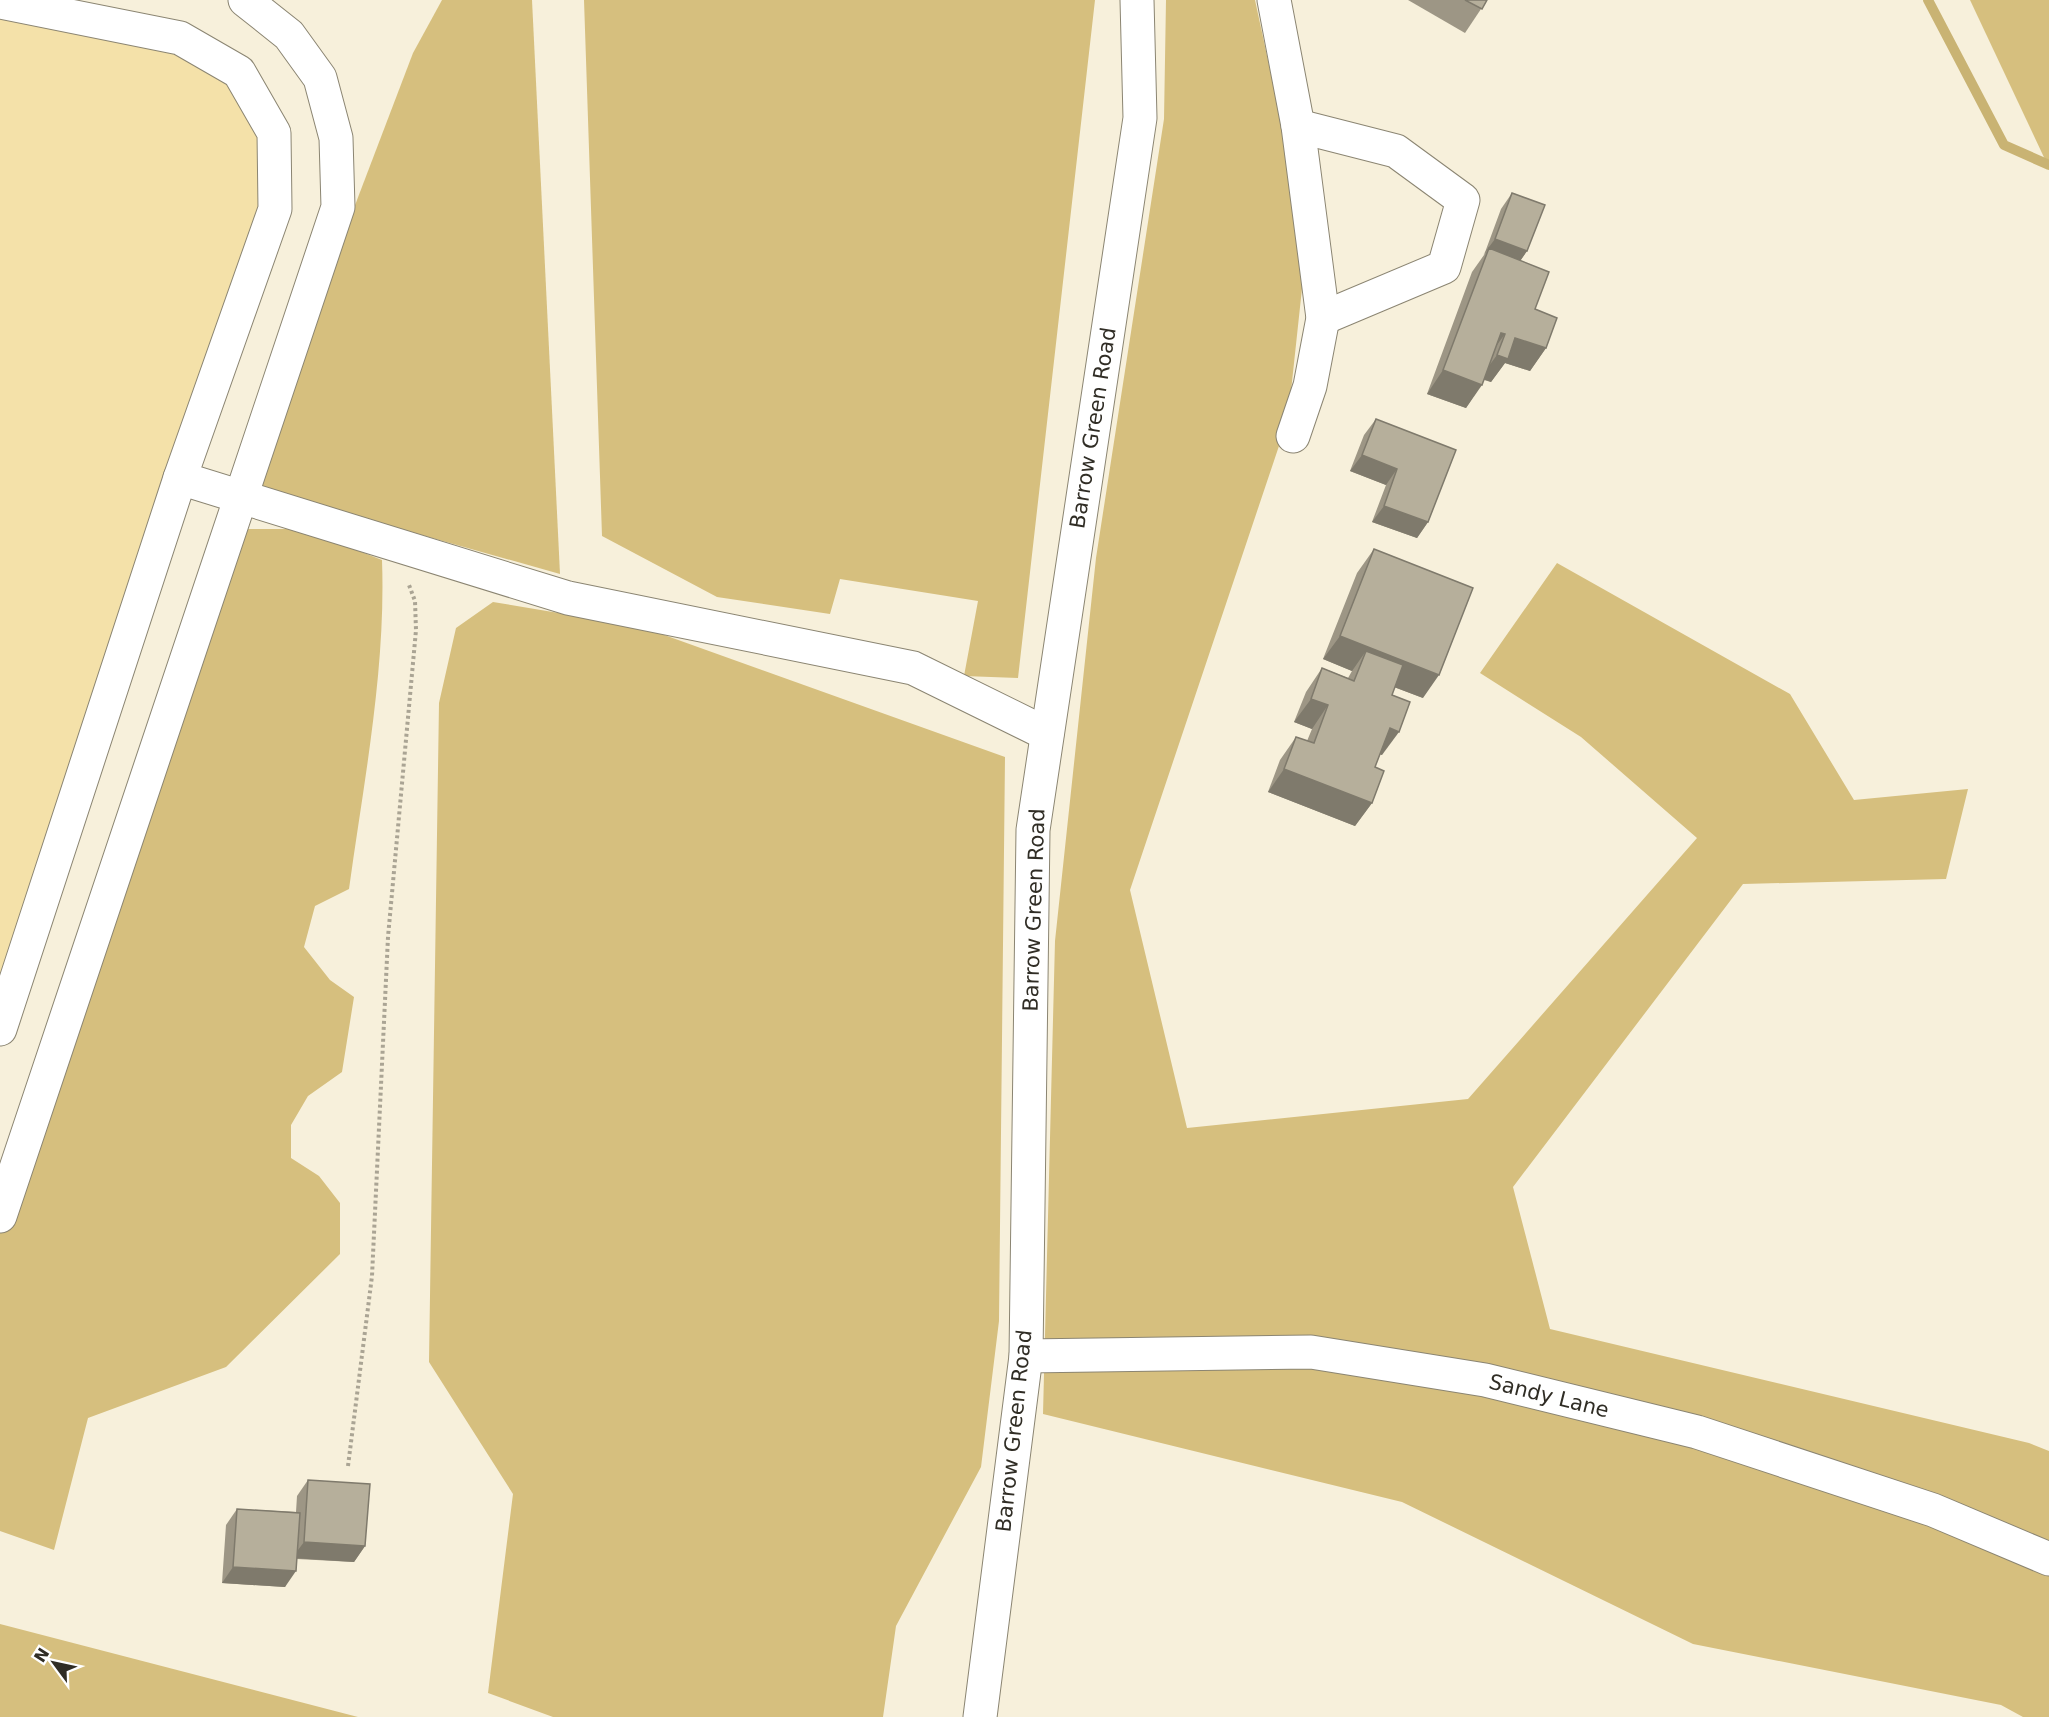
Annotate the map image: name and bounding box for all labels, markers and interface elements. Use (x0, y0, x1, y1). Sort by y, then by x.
street label: Barrow Green Road (1065, 326, 1121, 530)
street label: Barrow Green Road (1018, 808, 1050, 1012)
street label: Barrow Green Road (991, 1329, 1037, 1533)
street label: Sandy Lane (1487, 1370, 1611, 1422)
north arrow (24, 1633, 84, 1693)
text: N (30, 1644, 53, 1666)

